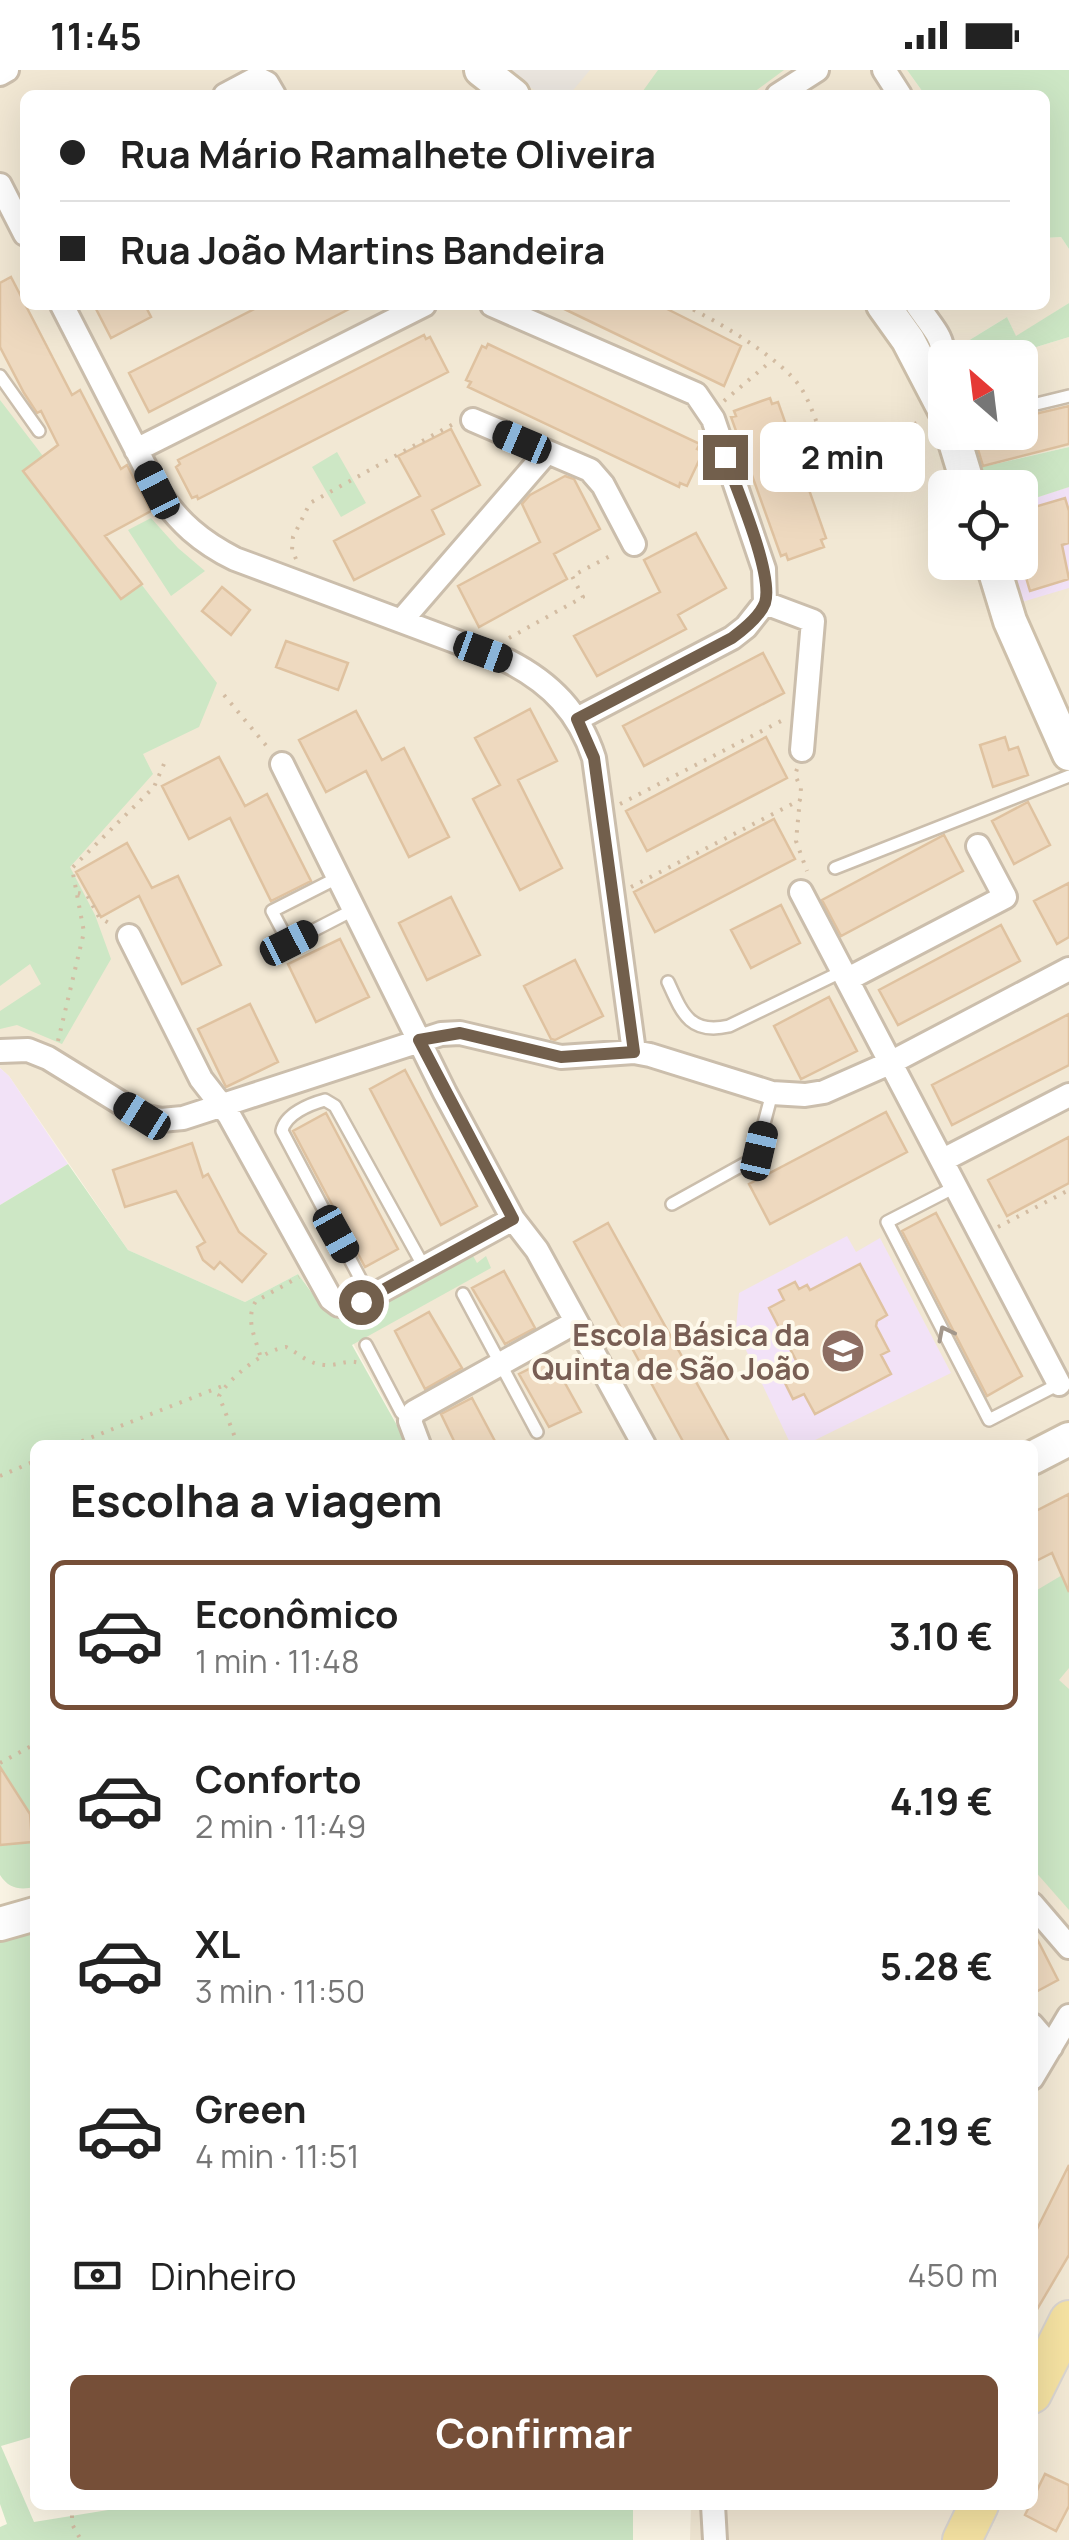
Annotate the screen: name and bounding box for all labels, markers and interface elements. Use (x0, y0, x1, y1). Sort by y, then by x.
text: 11:45 (50, 9, 142, 61)
text: Rua Mário Ramalhete Oliveira (120, 127, 656, 179)
text: Rua João Martins Bandeira (120, 223, 605, 275)
north arrow (928, 340, 1038, 450)
map controls (928, 340, 1038, 580)
car (489, 416, 555, 468)
callout: 2 min (760, 422, 925, 492)
route end (703, 435, 748, 480)
text: 2 min (801, 435, 884, 479)
car (130, 456, 184, 524)
button: locate (928, 470, 1038, 580)
car (450, 628, 516, 676)
car (255, 916, 323, 970)
car (109, 1087, 175, 1145)
car (738, 1118, 780, 1184)
car (308, 1200, 364, 1268)
route start (339, 1280, 384, 1325)
place label: Escola Básica da Quinta de São João (532, 1314, 810, 1389)
one-way arrow (937, 1325, 957, 1343)
school or university icon: Escola Básica da Quinta de São João (820, 1328, 866, 1374)
text: Escolha a viagem (70, 1469, 442, 1531)
text: Econômico (195, 1587, 399, 1639)
icon: car (75, 1590, 165, 1680)
text: 3.10 € (889, 1609, 993, 1661)
text: 1 min · 11:48 (195, 1639, 360, 1683)
text: Conforto (195, 1752, 361, 1804)
icon: car (75, 1755, 165, 1845)
text: 4.19 € (890, 1774, 993, 1826)
text: 2 min · 11:49 (195, 1804, 366, 1848)
text: XL (195, 1917, 240, 1969)
icon: car (75, 1920, 165, 2010)
text: 5.28 € (880, 1939, 993, 1991)
text: 3 min · 11:50 (195, 1969, 365, 2013)
text: Green (195, 2082, 307, 2134)
icon: car (75, 2085, 165, 2175)
text: 2.19 € (890, 2104, 993, 2156)
text: 4 min · 11:51 (195, 2134, 359, 2178)
icon: cash (70, 2248, 125, 2303)
text: Dinheiro (150, 2249, 296, 2301)
text: 450 m (908, 2253, 998, 2297)
button: Confirmar (70, 2375, 998, 2490)

